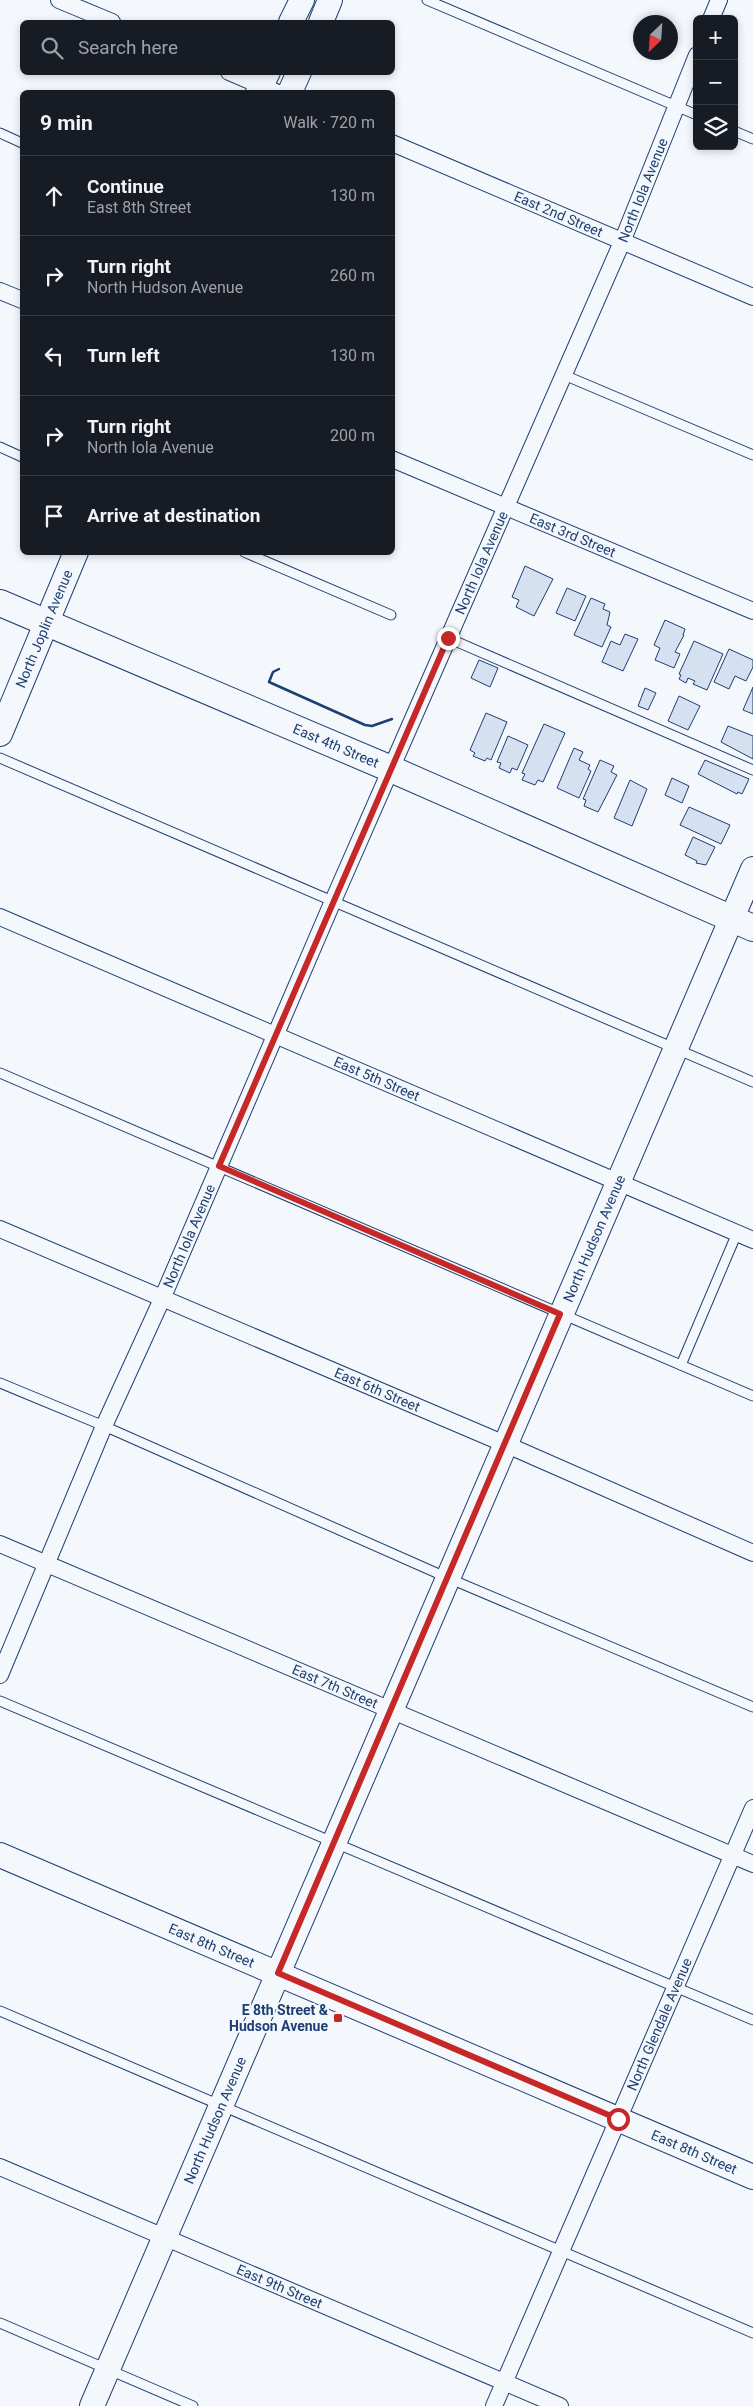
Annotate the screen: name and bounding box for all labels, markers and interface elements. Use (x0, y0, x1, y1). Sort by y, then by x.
north arrow (633, 15, 678, 60)
map controls (693, 15, 738, 150)
button: + (693, 15, 738, 60)
search box (20, 20, 395, 75)
icon: search (38, 34, 66, 62)
text: Search here (78, 36, 178, 59)
button: − (693, 60, 738, 105)
button: layers (693, 105, 738, 150)
text: 9 min (40, 111, 93, 135)
text: Walk · 720 m (283, 113, 375, 132)
street label: North Iola Avenue (615, 136, 671, 245)
text: Continue (87, 175, 164, 198)
icon: ahead (40, 182, 68, 210)
text: 130 m (330, 186, 375, 205)
street label: East 2nd Street (512, 188, 606, 240)
text: East 8th Street (87, 198, 191, 217)
text: Turn right (87, 255, 171, 278)
icon: right (40, 262, 68, 290)
text: 260 m (330, 266, 375, 285)
text: North Hudson Avenue (87, 278, 243, 297)
icon: left (40, 342, 68, 370)
text: Turn left (87, 344, 160, 367)
text: 130 m (330, 346, 375, 365)
text: Turn right (87, 415, 171, 438)
icon: right (40, 422, 68, 450)
text: 200 m (330, 426, 375, 445)
text: North Iola Avenue (87, 438, 214, 457)
icon: arrive (40, 502, 68, 530)
text: Arrive at destination (87, 504, 260, 527)
street label: North Iola Avenue (452, 509, 511, 617)
street label: East 3rd Street (527, 510, 618, 560)
street label: North Joplin Avenue (12, 567, 76, 690)
route end (437, 627, 460, 650)
street label: East 4th Street (291, 720, 382, 771)
street label: East 5th Street (332, 1053, 422, 1104)
street label: North Hudson Avenue (560, 1172, 629, 1304)
street label: North Iola Avenue (160, 1182, 218, 1290)
street label: East 6th Street (332, 1364, 423, 1415)
street label: East 7th Street (290, 1661, 381, 1712)
street label: East 8th Street (166, 1920, 257, 1971)
street label: North Glendale Avenue (624, 1956, 695, 2093)
place label: E 8th Street & Hudson Avenue (229, 2002, 329, 2034)
marker: E 8th Street & Hudson Avenue (332, 2012, 344, 2024)
street label: North Hudson Avenue (181, 2054, 249, 2186)
route start (607, 2108, 630, 2131)
street label: East 8th Street (649, 2126, 740, 2177)
street label: East 9th Street (234, 2261, 325, 2312)

